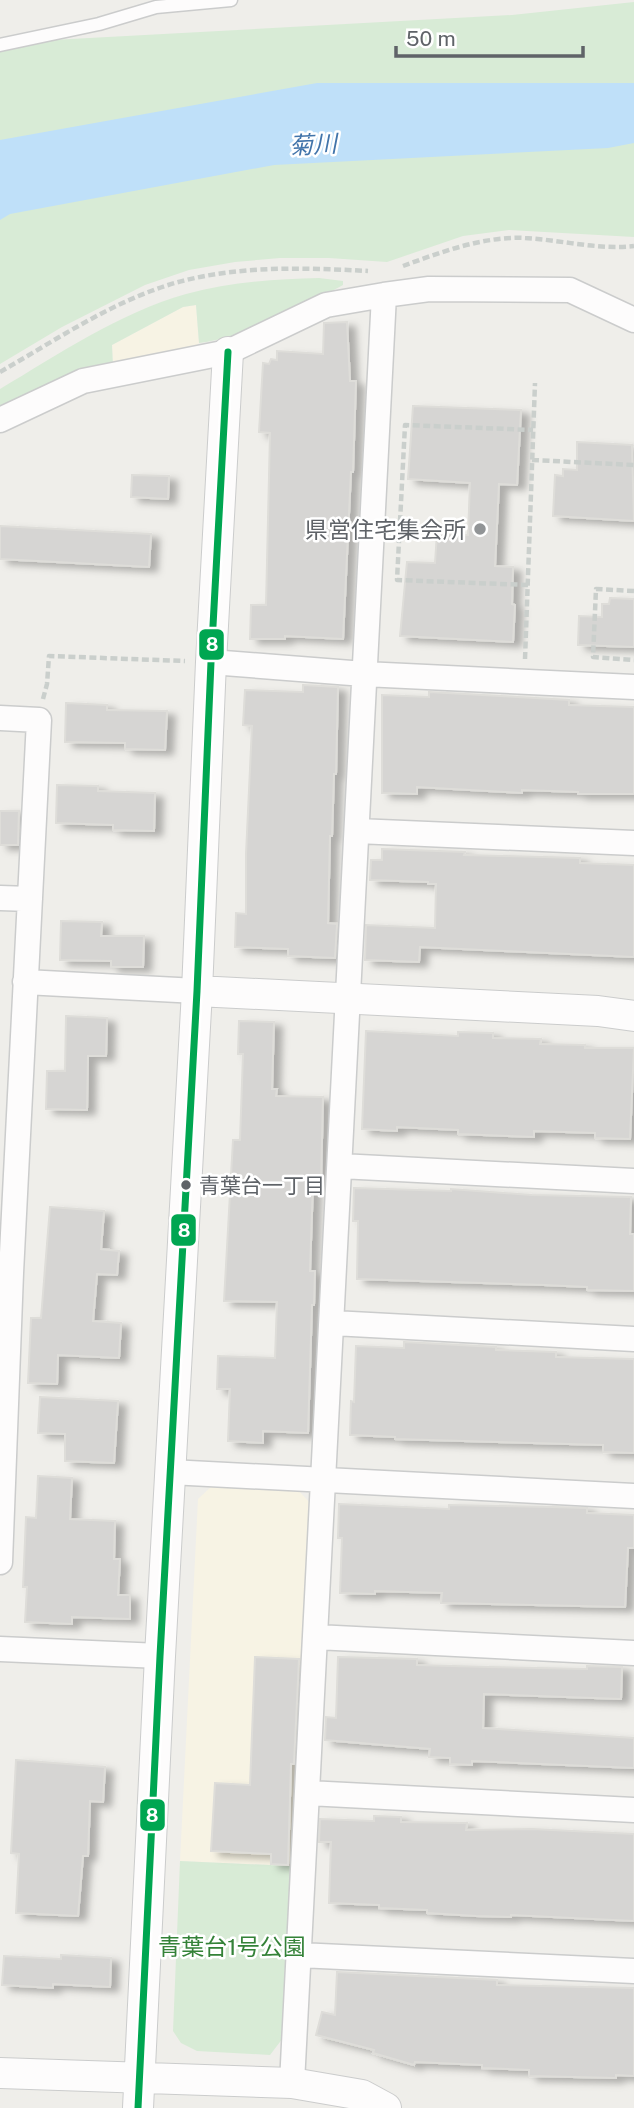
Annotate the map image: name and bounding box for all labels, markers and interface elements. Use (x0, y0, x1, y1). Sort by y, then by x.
scale bar (396, 14, 583, 58)
text: 50 m (406, 26, 456, 51)
water label: 菊川 (288, 129, 341, 159)
place label: 県営住宅集会所 (305, 516, 466, 543)
marker: 県営住宅集会所 (472, 521, 488, 537)
line badge: 8 (198, 628, 225, 661)
text: 8 (206, 633, 218, 655)
place label: 青葉台一丁目 (199, 1173, 325, 1198)
marker: 青葉台一丁目 (179, 1178, 193, 1192)
line badge: 8 (170, 1213, 197, 1247)
text: 8 (178, 1219, 190, 1241)
line badge: 8 (139, 1798, 166, 1832)
text: 8 (146, 1804, 158, 1826)
park label: 青葉台1号公園 (158, 1933, 306, 1960)

